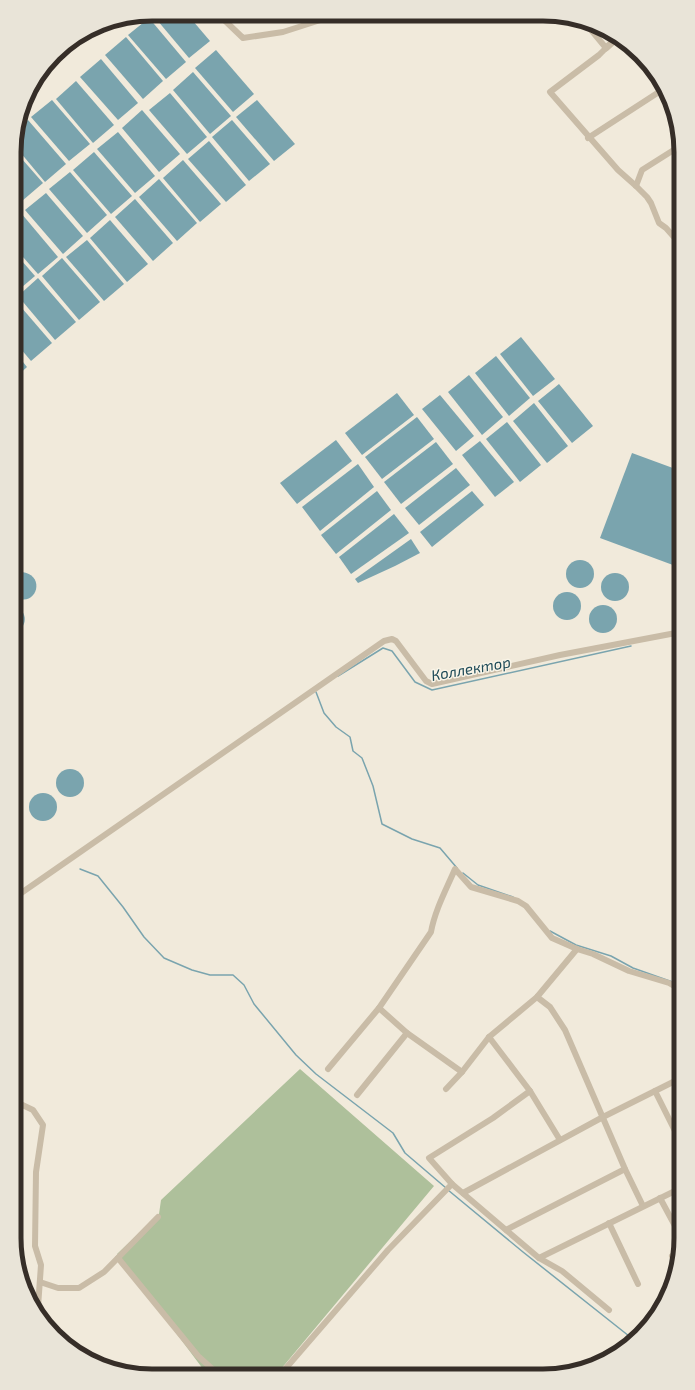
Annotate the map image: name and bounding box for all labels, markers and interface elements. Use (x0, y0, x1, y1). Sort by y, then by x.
water label: Коллектор (430, 652, 512, 684)

